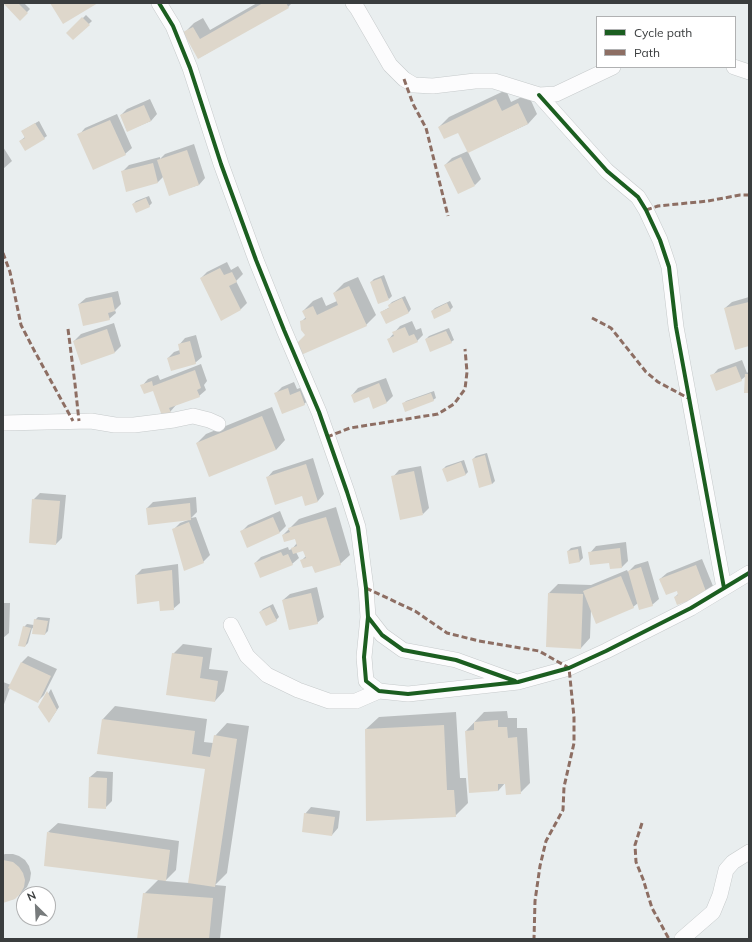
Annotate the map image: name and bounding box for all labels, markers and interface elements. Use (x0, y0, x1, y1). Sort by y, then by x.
legend (596, 16, 736, 68)
text: Cycle path (634, 25, 692, 40)
text: Path (634, 45, 660, 60)
north arrow (16, 886, 56, 926)
text: N (25, 888, 38, 904)

